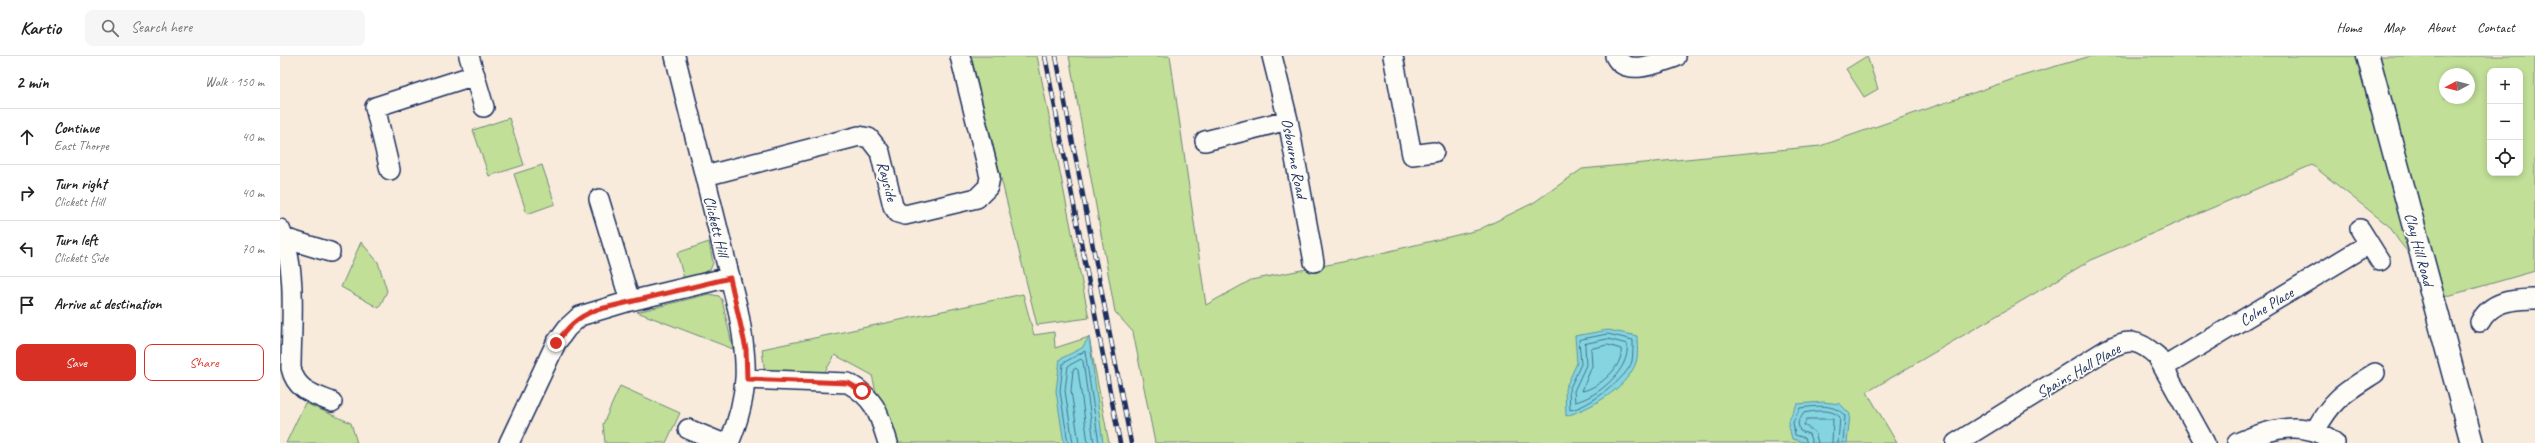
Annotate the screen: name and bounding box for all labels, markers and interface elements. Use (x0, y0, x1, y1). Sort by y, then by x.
search box (85, 10, 365, 46)
text: Kartio (20, 16, 61, 40)
icon: search (99, 17, 121, 39)
text: Search here (131, 18, 192, 37)
text: Home (2336, 19, 2362, 36)
text: Map (2384, 19, 2405, 36)
text: About (2427, 19, 2455, 36)
text: Contact (2477, 19, 2515, 36)
north arrow (2439, 68, 2475, 104)
map controls (2487, 68, 2523, 176)
button: + (2487, 68, 2523, 104)
text: 2 min (16, 72, 49, 93)
text: Walk · 150 m (205, 74, 264, 90)
button: − (2487, 104, 2523, 140)
street label: Osbourne Road (1276, 117, 1312, 202)
text: Continue (54, 119, 99, 138)
icon: ahead (16, 126, 38, 148)
text: 40 m (242, 129, 264, 145)
text: East Thorpe (54, 138, 109, 154)
button: locate (2487, 140, 2523, 176)
street label: Rayside (872, 159, 902, 205)
text: Turn right (54, 175, 107, 194)
icon: right (16, 182, 38, 204)
text: 40 m (242, 185, 264, 201)
text: Clickett Hill (54, 194, 104, 210)
street label: Clickett Hill (699, 194, 734, 262)
street label: Clay Hill Road (2400, 211, 2439, 291)
text: Turn left (54, 231, 97, 250)
icon: left (16, 238, 38, 260)
text: 70 m (242, 241, 264, 257)
text: Clickett Side (54, 250, 108, 266)
street label: Colne Place (2236, 282, 2299, 331)
icon: arrive (16, 294, 38, 316)
text: Arrive at destination (54, 295, 161, 314)
route end (547, 334, 565, 352)
street label: Spains Hall Place (2033, 338, 2125, 403)
button: Save (16, 344, 136, 381)
button: Share (144, 344, 264, 381)
route start (853, 382, 871, 400)

